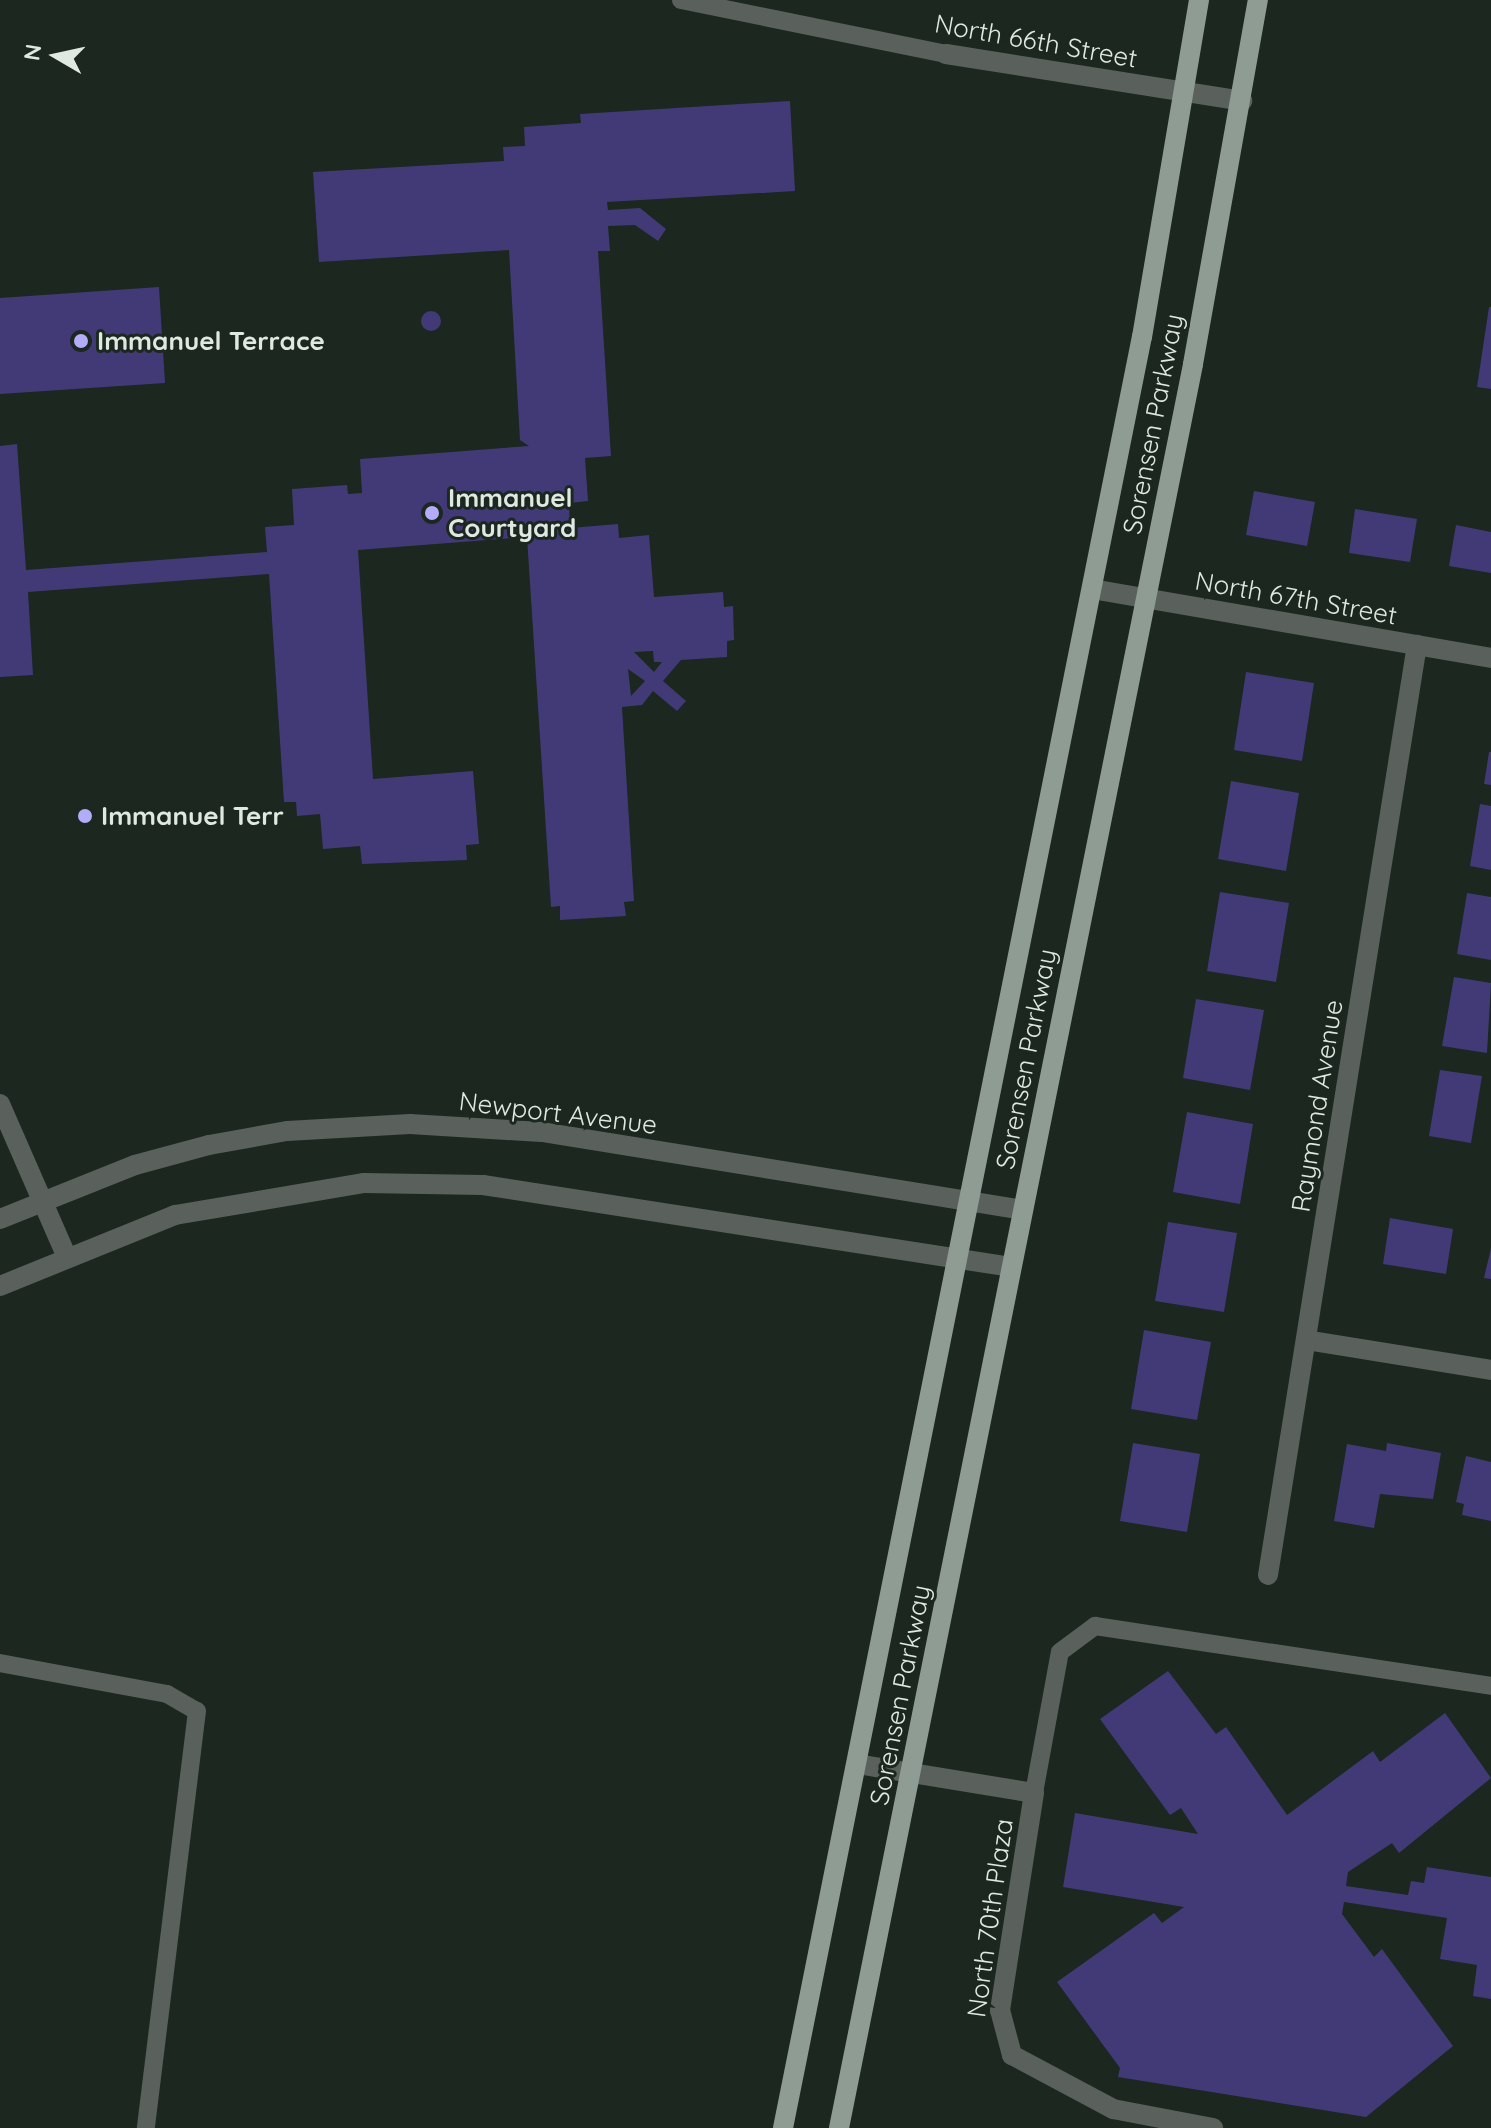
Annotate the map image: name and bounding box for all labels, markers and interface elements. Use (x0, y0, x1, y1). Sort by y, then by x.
street label: North 66th Street (932, 8, 1140, 74)
north arrow (16, 16, 96, 96)
text: N (17, 42, 47, 62)
street label: Sorensen Parkway (1116, 311, 1190, 537)
place label: Immanuel Terrace (97, 325, 325, 357)
marker: Immanuel Terrace (72, 332, 90, 350)
place label: Immanuel Courtyard (448, 482, 576, 544)
marker: Immanuel Courtyard (423, 504, 441, 522)
street label: North 67th Street (1193, 565, 1399, 631)
place label: Immanuel Terr (101, 800, 284, 832)
marker: Immanuel Terr (76, 807, 94, 825)
street label: Sorensen Parkway (989, 946, 1063, 1172)
street label: Raymond Avenue (1285, 998, 1349, 1214)
street label: Newport Avenue (457, 1085, 659, 1141)
street label: Sorensen Parkway (863, 1582, 937, 1808)
street label: North 70th Plaza (961, 1817, 1019, 2019)

